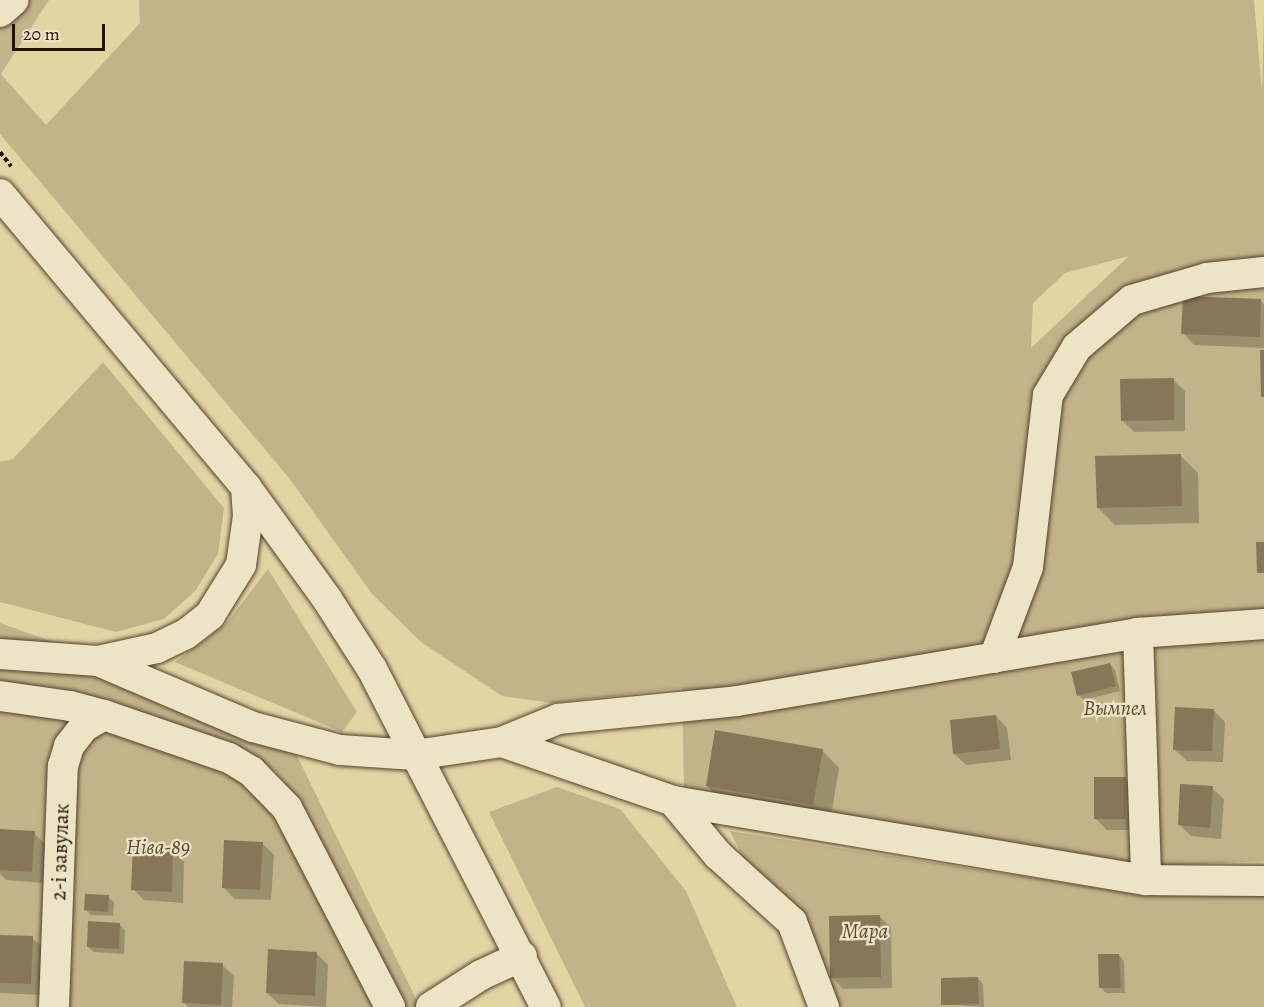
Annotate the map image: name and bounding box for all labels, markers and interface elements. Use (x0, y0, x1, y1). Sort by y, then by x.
scale bar (15, 12, 108, 50)
text: 20 m (23, 22, 60, 46)
park label: Вымпел (1083, 695, 1147, 721)
street label: 2-і завулак (46, 803, 74, 901)
park label: Ніва-89 (126, 834, 190, 860)
park label: Мара (842, 918, 888, 944)

